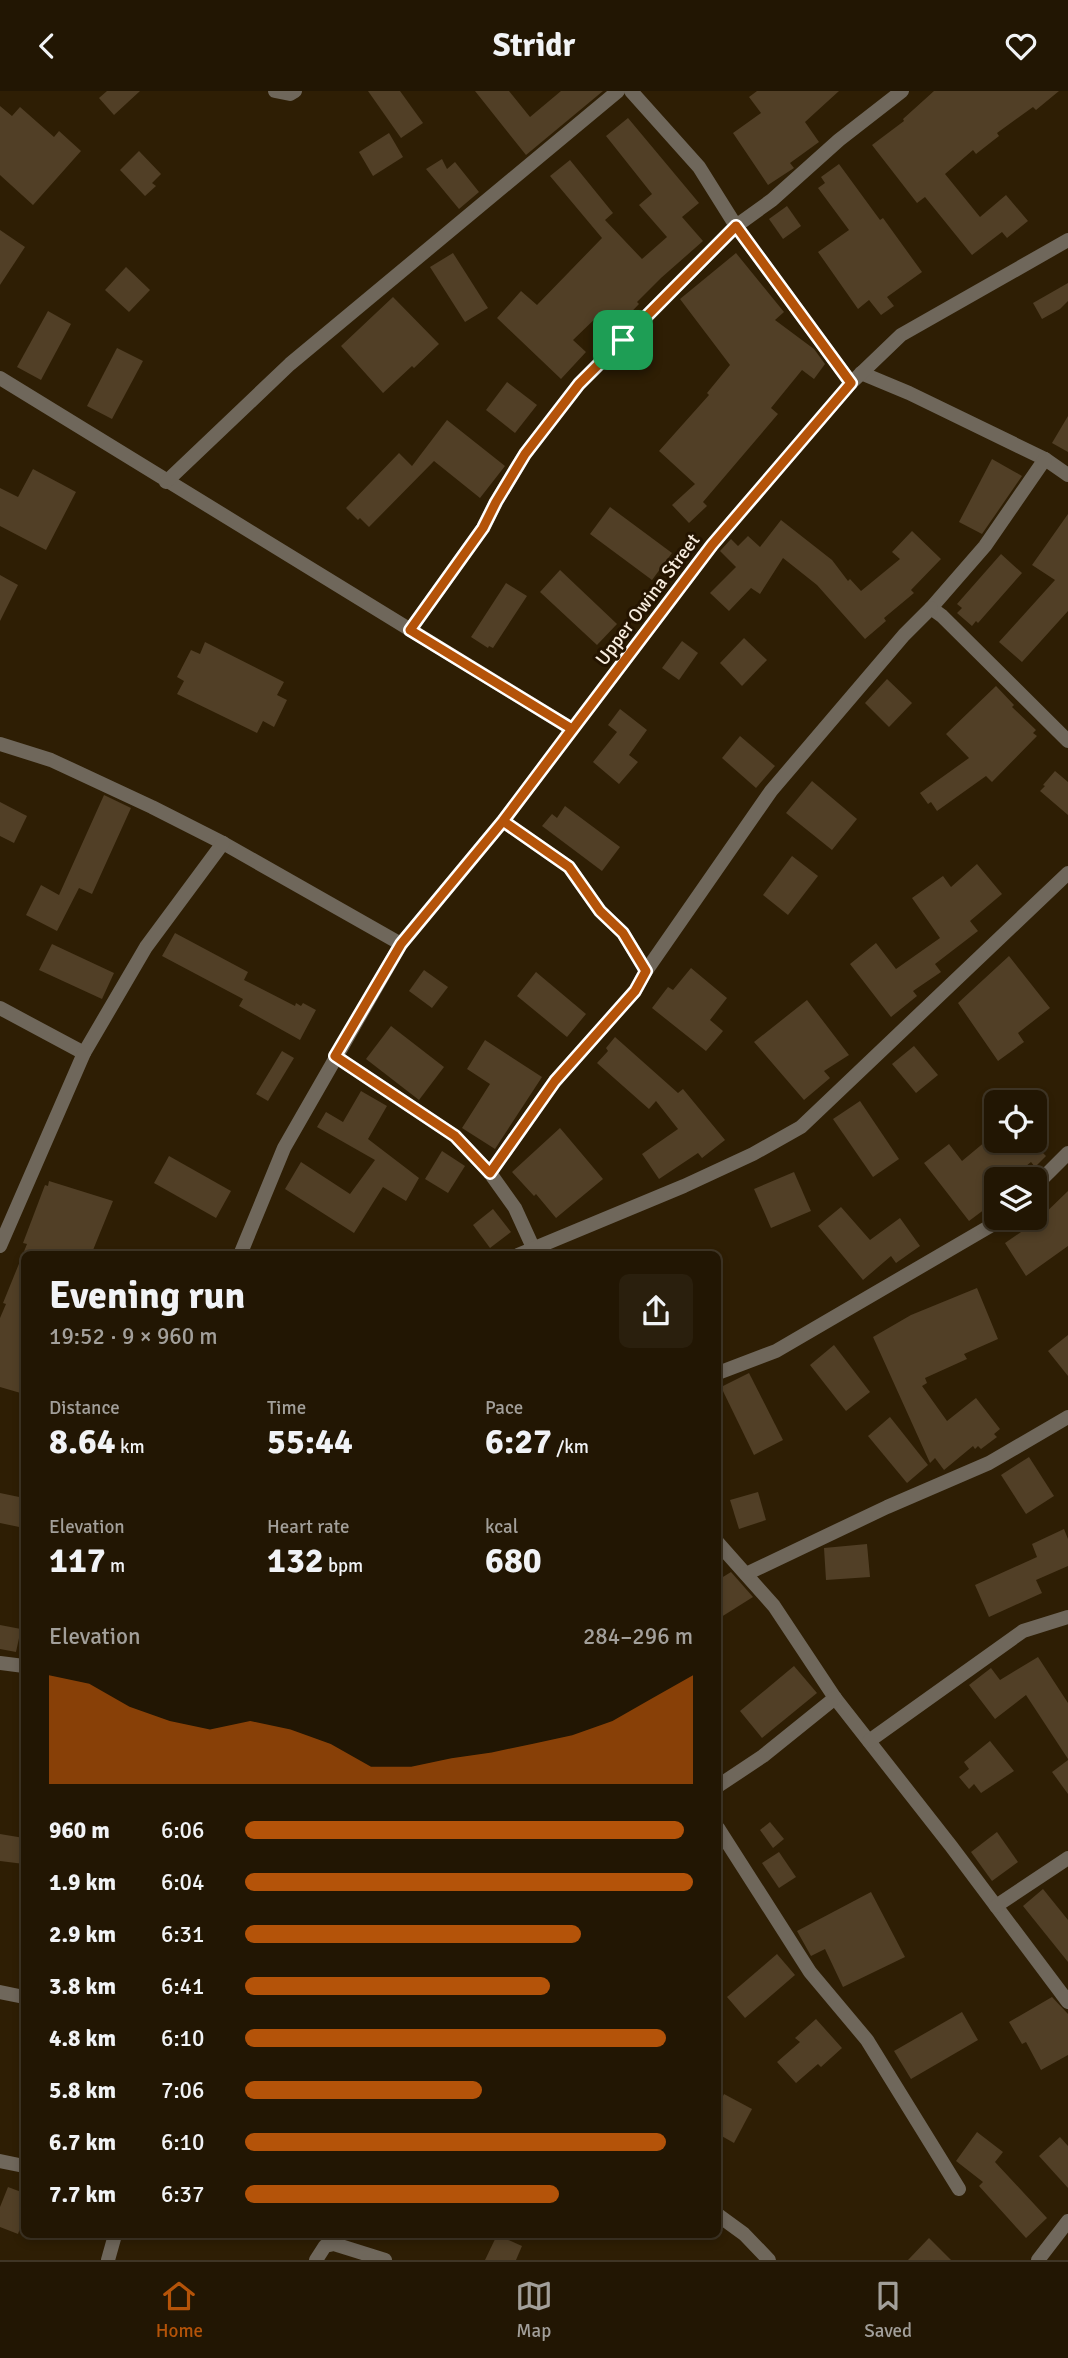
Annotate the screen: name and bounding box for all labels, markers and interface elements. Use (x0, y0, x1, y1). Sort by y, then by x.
text: Stridr (493, 26, 575, 65)
icon: back (28, 27, 66, 65)
icon: heart (1002, 27, 1040, 65)
pin (593, 310, 653, 370)
icon: arrive (604, 321, 642, 359)
street label: Upper Owina Street (590, 529, 705, 670)
map controls (984, 1090, 1047, 1230)
button: locate (984, 1090, 1047, 1153)
button: layers (984, 1167, 1047, 1230)
text: Evening run (49, 1272, 245, 1319)
button: share (619, 1274, 693, 1348)
text: 19:52 · 9 × 960 m (49, 1322, 218, 1351)
text: Distance (49, 1396, 120, 1420)
text: Time (267, 1396, 306, 1420)
text: Pace (485, 1396, 523, 1420)
text: 8.64 (49, 1420, 116, 1463)
text: 55:44 (267, 1420, 353, 1463)
text: 6:27 (485, 1420, 552, 1463)
text: km (116, 1435, 145, 1459)
text: /km (552, 1435, 589, 1459)
text: Elevation (49, 1515, 125, 1539)
text: Heart rate (267, 1515, 349, 1539)
text: kcal (485, 1515, 518, 1539)
text: 117 (49, 1539, 106, 1582)
text: 132 (267, 1539, 324, 1582)
text: 680 (485, 1539, 542, 1582)
text: m (106, 1554, 125, 1578)
text: bpm (324, 1554, 363, 1578)
text: Elevation (49, 1622, 141, 1651)
text: 284–296 m (583, 1622, 693, 1651)
text: 960 m (49, 1816, 110, 1845)
text: 6:06 (161, 1816, 204, 1845)
text: 1.9 km (49, 1868, 116, 1897)
text: 6:04 (161, 1868, 204, 1897)
text: 2.9 km (49, 1920, 116, 1949)
text: 6:31 (161, 1920, 204, 1949)
text: 3.8 km (49, 1972, 116, 2001)
text: 6:41 (161, 1972, 204, 2001)
text: 4.8 km (49, 2024, 116, 2053)
text: 6:10 (161, 2024, 204, 2053)
text: 5.8 km (49, 2076, 116, 2105)
text: 7:06 (161, 2076, 204, 2105)
text: 6.7 km (49, 2128, 116, 2157)
text: 6:10 (161, 2128, 204, 2157)
text: 7.7 km (49, 2180, 116, 2209)
text: 6:37 (161, 2180, 204, 2209)
tab: Home (156, 2277, 203, 2343)
tab: Map (515, 2277, 553, 2343)
tab: Saved (864, 2277, 912, 2343)

